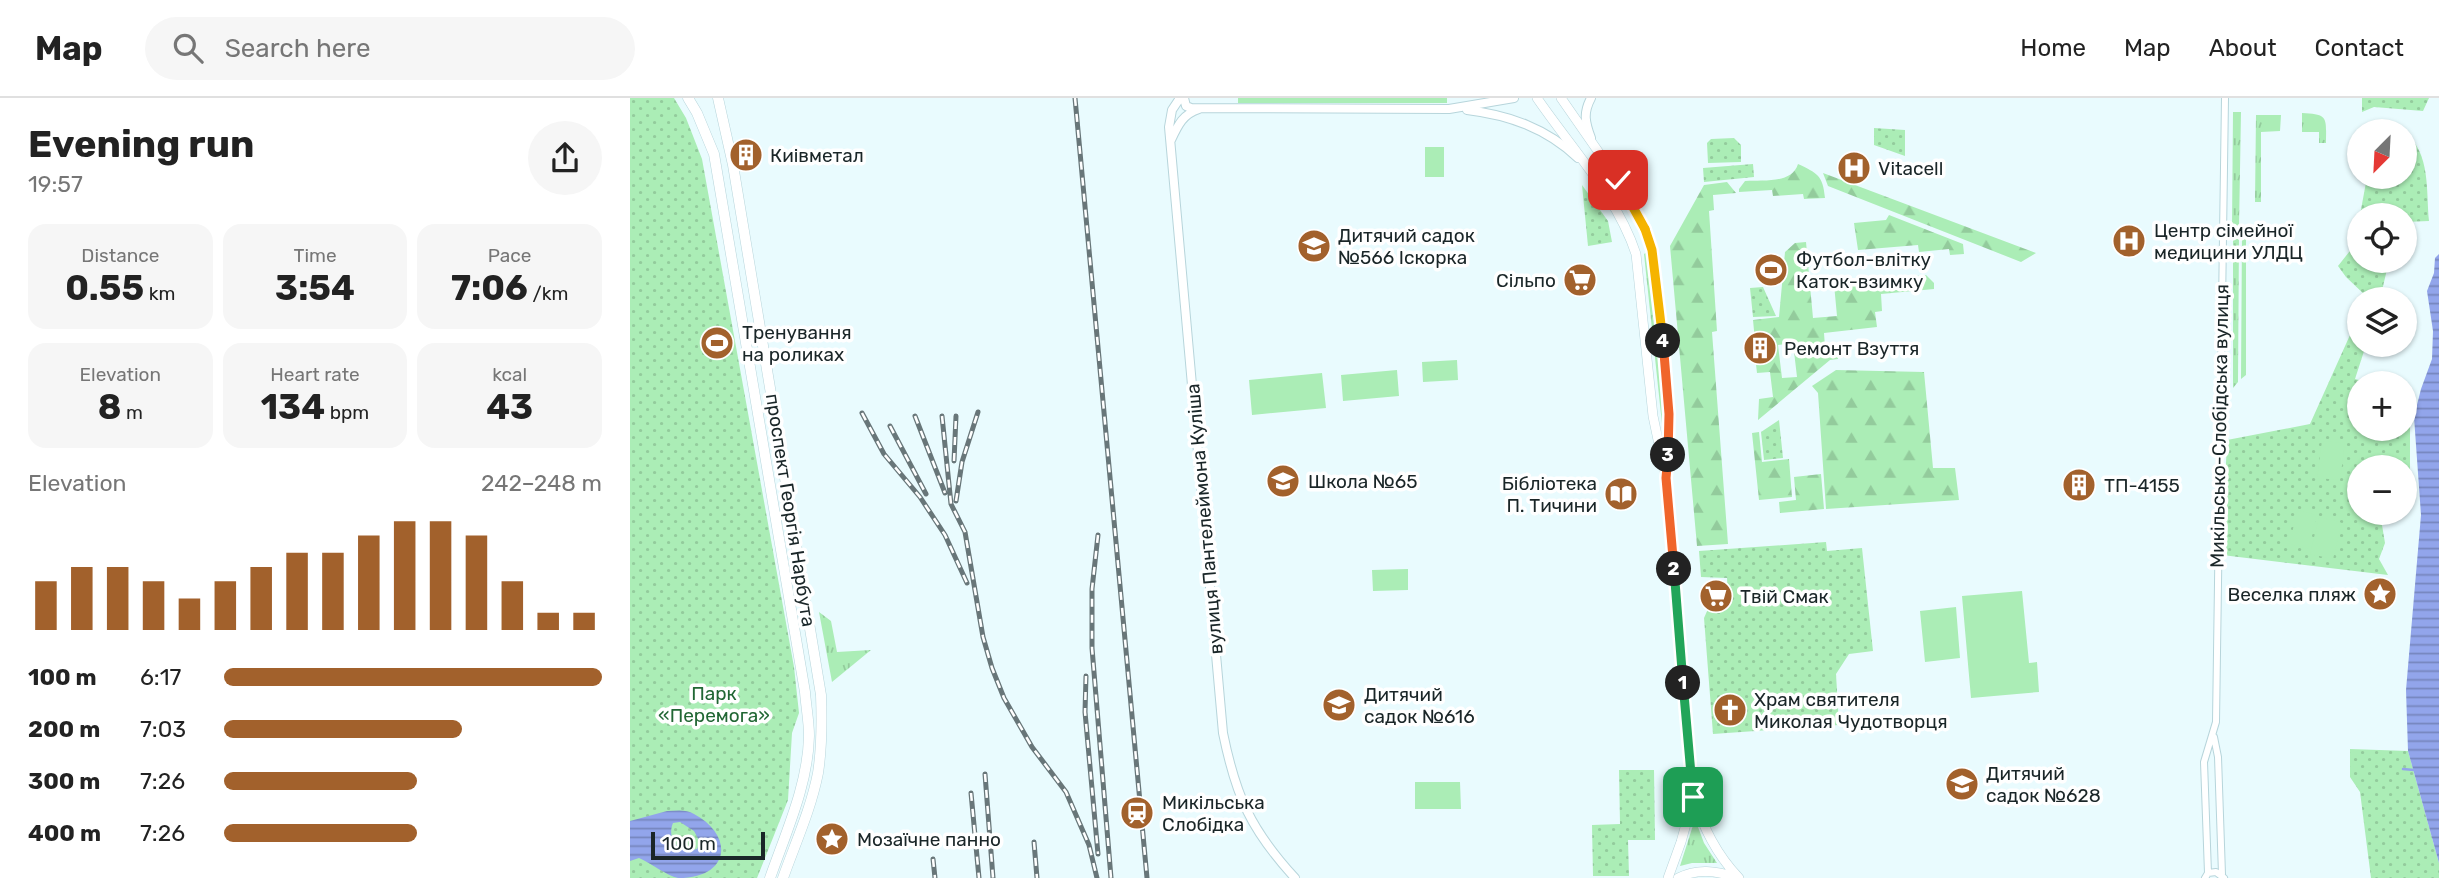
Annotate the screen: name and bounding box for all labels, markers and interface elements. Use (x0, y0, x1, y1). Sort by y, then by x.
search box (145, 17, 635, 80)
text: Map (35, 29, 103, 68)
icon: search (169, 29, 207, 67)
text: Search here (225, 33, 370, 64)
text: Home (2020, 34, 2086, 62)
text: Map (2124, 34, 2171, 62)
text: About (2209, 34, 2277, 62)
text: Contact (2315, 34, 2404, 62)
north arrow (2347, 119, 2417, 189)
map controls (2347, 119, 2417, 525)
text: Evening run (28, 121, 254, 167)
button: share (528, 121, 602, 195)
building icon: Киівметал (727, 136, 765, 174)
place label: Киівметал (770, 144, 864, 167)
hospital icon: Vitacell (1835, 149, 1873, 187)
pin (1588, 150, 1648, 210)
place label: Vitacell (1878, 157, 1943, 180)
icon: check (1599, 161, 1637, 199)
text: 19:57 (28, 170, 83, 198)
button: locate (2347, 203, 2417, 273)
place label: Центр сімейної медицини УЛДЦ (2154, 219, 2303, 264)
hospital icon: Центр сімейної медицини УЛДЦ (2110, 222, 2148, 260)
place label: Дитячий садок №566 Іскорка (1338, 224, 1475, 269)
school or university icon: Дитячий садок №566 Іскорка (1295, 227, 1333, 265)
text: Distance (81, 244, 159, 267)
text: Time (293, 244, 337, 267)
text: Pace (488, 244, 531, 267)
place label: Футбол-влітку Каток-взимку (1796, 248, 1931, 293)
sports icon: Футбол-влітку Каток-взимку (1752, 251, 1790, 289)
supermarket icon: Сільпо (1561, 261, 1599, 299)
text: 0.55 (65, 267, 144, 309)
text: 3:54 (275, 267, 355, 309)
text: 7:06 (451, 267, 528, 309)
place label: Сільпо (1496, 269, 1556, 292)
text: km (144, 282, 175, 305)
text: /km (528, 282, 568, 305)
street label: Микільсько-Слобідська вулиця (2206, 284, 2233, 568)
button: layers (2347, 287, 2417, 357)
place label: Тренування на роликах (742, 321, 852, 366)
sports icon: Тренування на роликах (698, 324, 736, 362)
pin: 4 (1646, 324, 1680, 358)
text: 4 (1656, 329, 1669, 352)
building icon: Ремонт Взуття (1741, 329, 1779, 367)
place label: Ремонт Взуття (1784, 337, 1919, 360)
text: Elevation (80, 363, 161, 386)
text: Heart rate (270, 363, 360, 386)
text: kcal (492, 363, 527, 386)
button: + (2347, 371, 2417, 441)
street label: вулиця Пантелеймона Куліша (1181, 383, 1228, 655)
text: 8 (98, 386, 121, 428)
text: 134 (261, 386, 325, 428)
text: 43 (486, 386, 533, 428)
street label: проспект Георгія Нарбута (761, 392, 820, 628)
text: m (121, 401, 143, 424)
text: bpm (325, 401, 369, 424)
pin: 3 (1650, 438, 1686, 472)
text: 3 (1661, 443, 1674, 466)
button: − (2347, 455, 2417, 525)
school or university icon: Школа №65 (1264, 462, 1302, 500)
building icon: ТП-4155 (2060, 466, 2098, 504)
text: Elevation (28, 469, 127, 497)
text: 242–248 m (481, 469, 602, 497)
place label: Школа №65 (1308, 470, 1418, 493)
place label: Бібліотека П. Тичини (1502, 472, 1597, 517)
place label: ТП-4155 (2104, 474, 2180, 497)
library icon: Бібліотека П. Тичини (1602, 475, 1640, 513)
pin: 2 (1656, 552, 1692, 587)
text: 2 (1667, 557, 1680, 580)
place icon: Веселка пляж (2361, 575, 2399, 613)
supermarket icon: Твій Смак (1697, 577, 1735, 615)
place label: Веселка пляж (2227, 583, 2356, 606)
place label: Твій Смак (1740, 585, 1829, 608)
text: 100 m (28, 663, 97, 691)
text: 6:17 (140, 663, 181, 691)
pin: 1 (1666, 666, 1700, 700)
text: 1 (1678, 671, 1687, 694)
park label: Парк «Перемога» (658, 682, 770, 727)
place label: Дитячий садок №616 (1364, 683, 1475, 728)
school or university icon: Дитячий садок №616 (1320, 686, 1358, 724)
place label: Храм святителя Миколая Чудотворця (1754, 688, 1948, 733)
church icon: Храм святителя Миколая Чудотворця (1711, 691, 1749, 729)
text: 200 m (28, 715, 100, 743)
text: 7:03 (140, 715, 186, 743)
place label: Дитячий садок №628 (1986, 762, 2101, 807)
school or university icon: Дитячий садок №628 (1943, 765, 1981, 803)
text: 300 m (28, 767, 100, 795)
text: 7:26 (140, 767, 185, 795)
pin (1663, 767, 1723, 827)
icon: arrive (1674, 778, 1712, 816)
place label: Микільська Слобідка (1162, 791, 1265, 836)
station icon: Микільська Слобідка (1118, 794, 1156, 832)
text: 400 m (28, 819, 101, 847)
text: 7:26 (140, 819, 185, 847)
place icon: Мозаїчне панно (813, 820, 851, 858)
place label: Мозаїчне панно (857, 828, 1001, 851)
scale bar (651, 829, 765, 861)
text: 100 m (662, 832, 716, 855)

